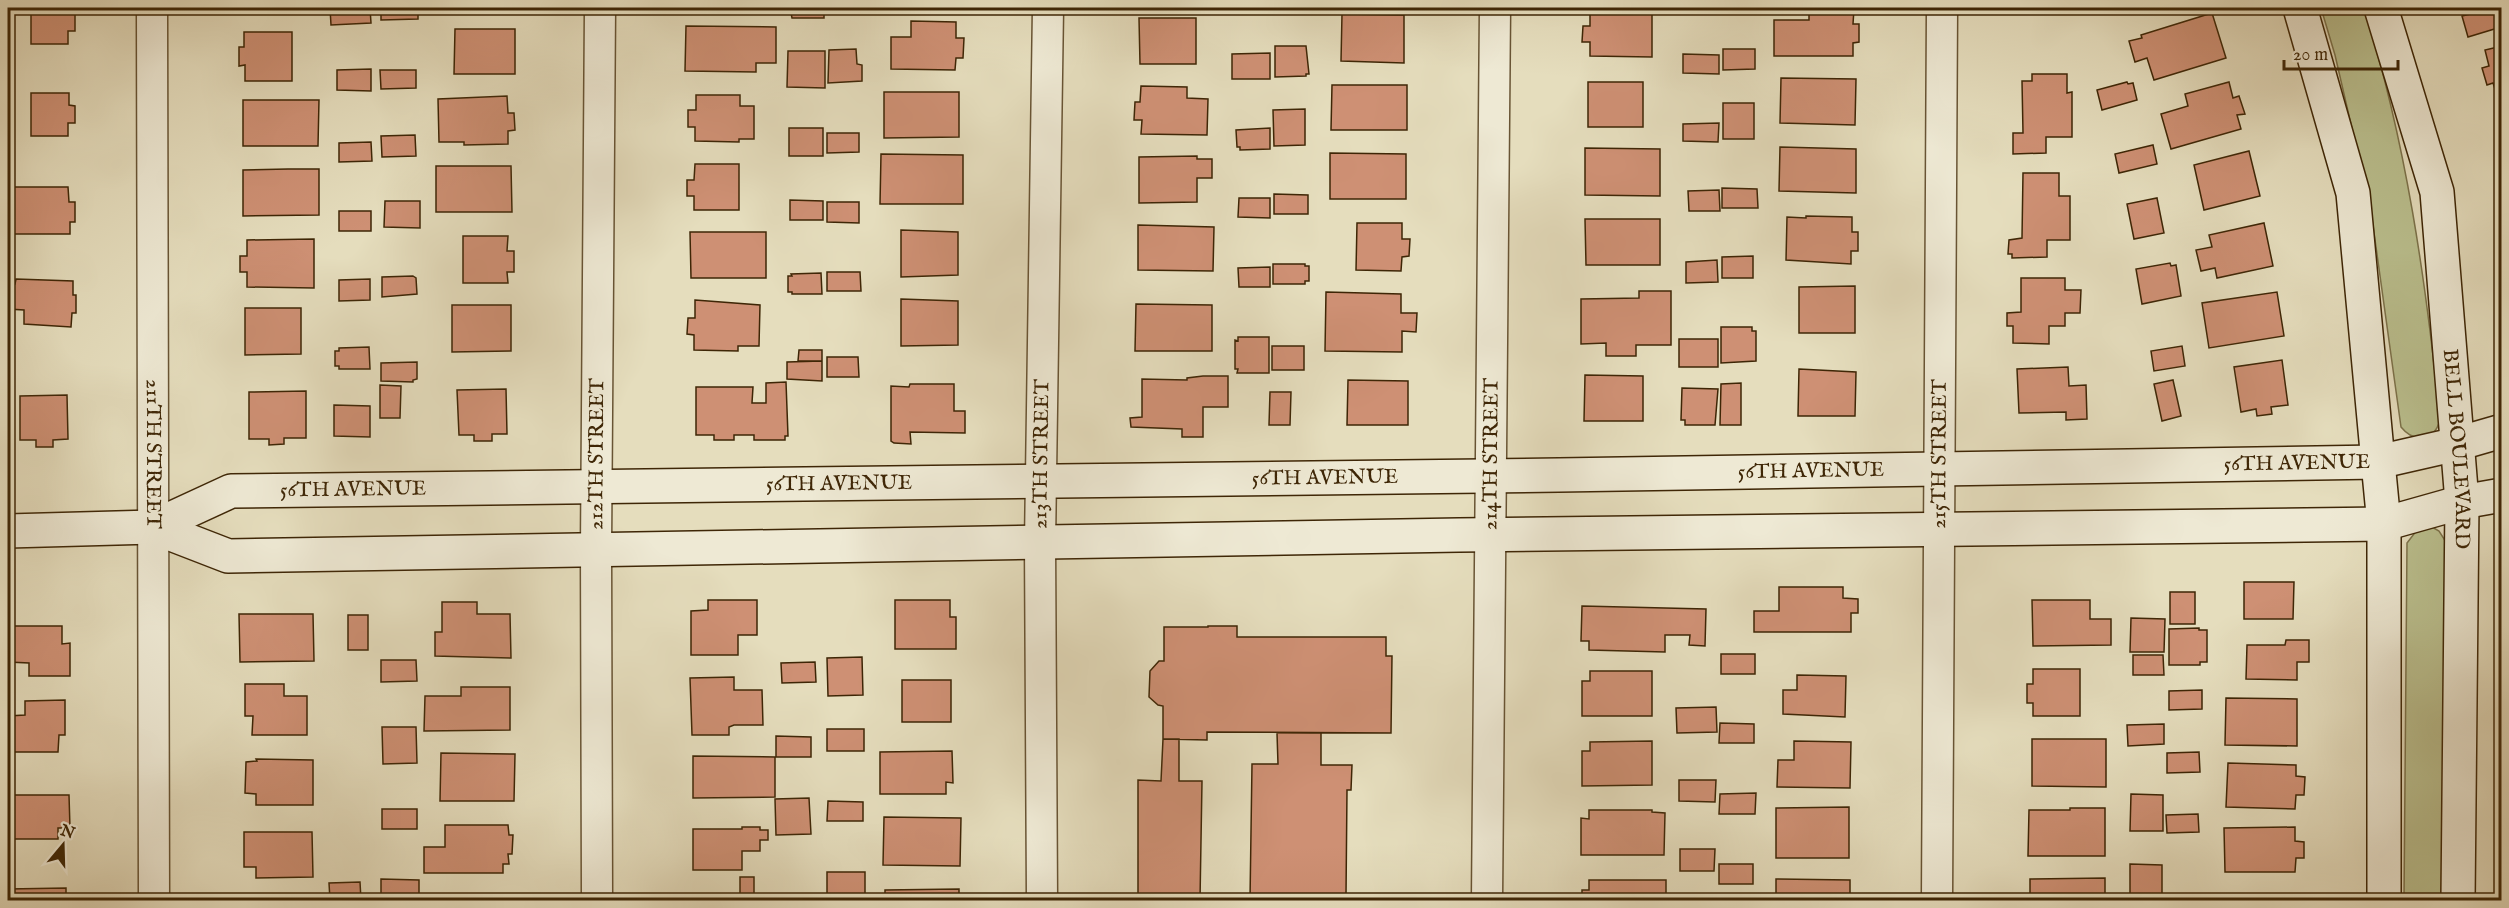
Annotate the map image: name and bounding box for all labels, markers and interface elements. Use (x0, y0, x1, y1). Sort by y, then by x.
scale bar (2284, 33, 2398, 71)
text: 20 m (2293, 44, 2328, 67)
street label: BELL BOULEVARD (2436, 348, 2476, 549)
street label: 212TH STREET (583, 377, 611, 530)
street label: 214TH STREET (1477, 377, 1505, 530)
street label: 213TH STREET (1027, 378, 1056, 529)
street label: 215TH STREET (1926, 378, 1953, 529)
street label: 211TH STREET (139, 379, 167, 530)
street label: 56TH AVENUE (2223, 449, 2370, 478)
street label: 56TH AVENUE (1738, 456, 1884, 486)
street label: 56TH AVENUE (1252, 463, 1398, 492)
street label: 56TH AVENUE (766, 469, 912, 498)
street label: 56TH AVENUE (280, 475, 426, 504)
north arrow (33, 815, 93, 875)
text: N (56, 821, 77, 844)

